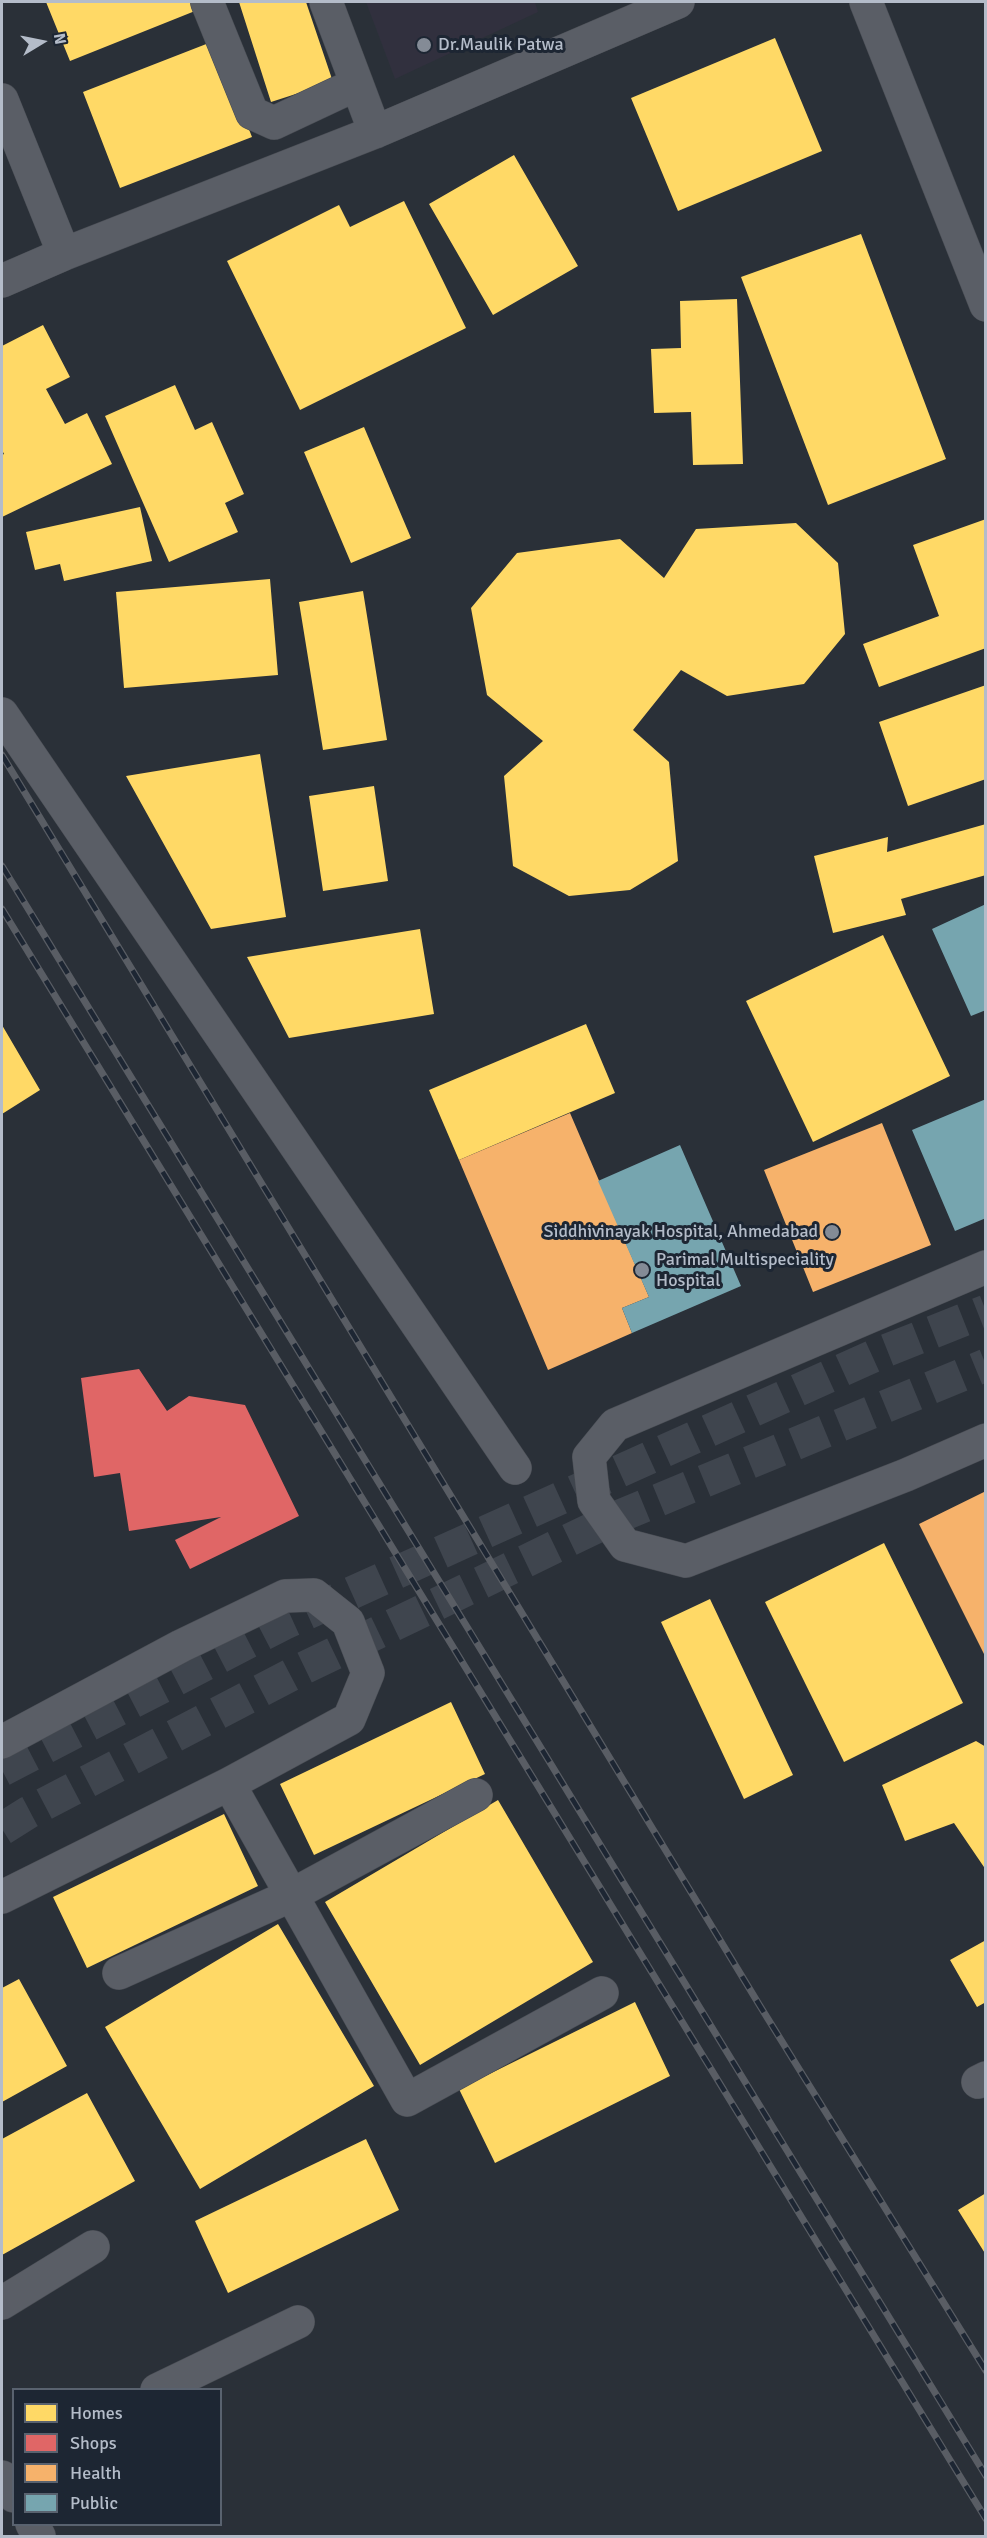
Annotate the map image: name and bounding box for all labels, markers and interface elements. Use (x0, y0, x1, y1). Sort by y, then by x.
north arrow (12, 12, 72, 72)
text: N (49, 32, 71, 46)
place label: Dr.Maulik Patwa (438, 34, 564, 56)
marker: Dr.Maulik Patwa (415, 36, 433, 54)
place label: Siddhivinayak Hospital, Ahmedabad (544, 1221, 818, 1243)
marker: Siddhivinayak Hospital, Ahmedabad (823, 1223, 841, 1241)
place label: Parimal Multispeciality Hospital (656, 1249, 834, 1292)
marker: Parimal Multispeciality Hospital (633, 1261, 651, 1279)
legend (12, 2388, 222, 2526)
text: Homes (70, 2402, 123, 2424)
text: Shops (70, 2432, 117, 2454)
text: Health (70, 2462, 121, 2484)
text: Public (70, 2492, 118, 2514)

